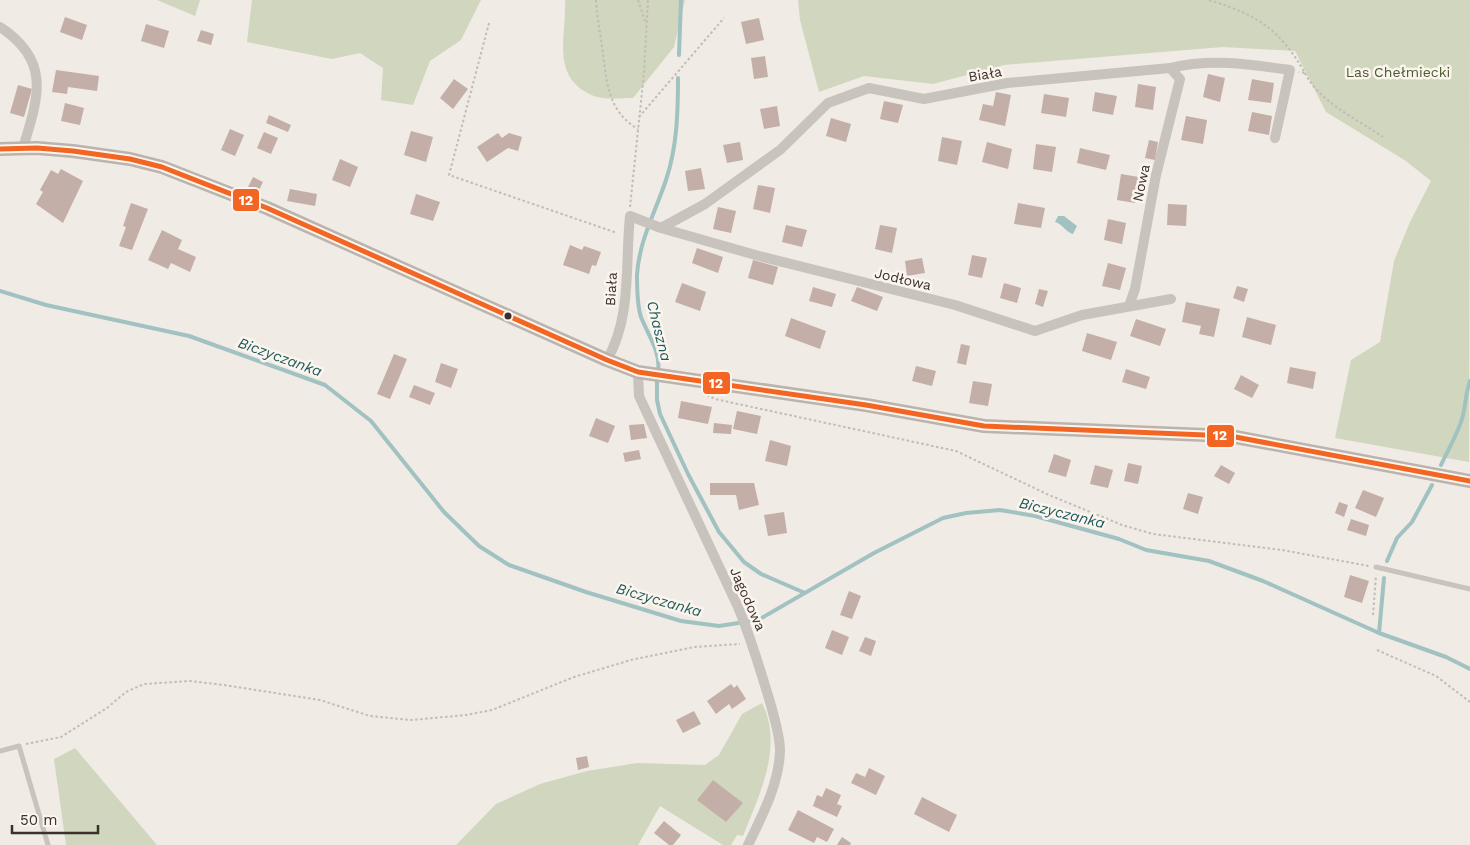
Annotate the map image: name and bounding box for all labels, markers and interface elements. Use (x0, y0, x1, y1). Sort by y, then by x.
street label: Biała (967, 63, 1003, 85)
park label: Las Chełmiecki (1346, 64, 1450, 80)
street label: Nowa (1129, 163, 1153, 203)
line badge: 12 (232, 188, 260, 212)
text: 12 (239, 192, 253, 208)
street label: Jodłowa (873, 265, 933, 293)
street label: Biała (602, 272, 620, 306)
water label: Chaszna (643, 299, 675, 363)
unlabelled marker (503, 311, 513, 321)
water label: Biczyczanka (236, 334, 324, 380)
line badge: 12 (702, 371, 731, 395)
text: 12 (709, 375, 723, 391)
line badge: 12 (1206, 424, 1235, 448)
text: 12 (1213, 427, 1227, 443)
water label: Biczyczanka (1017, 494, 1107, 532)
street label: Jagodowa (727, 565, 769, 633)
water label: Biczyczanka (614, 579, 704, 621)
scale bar (12, 802, 99, 834)
text: 50 m (20, 811, 57, 829)

